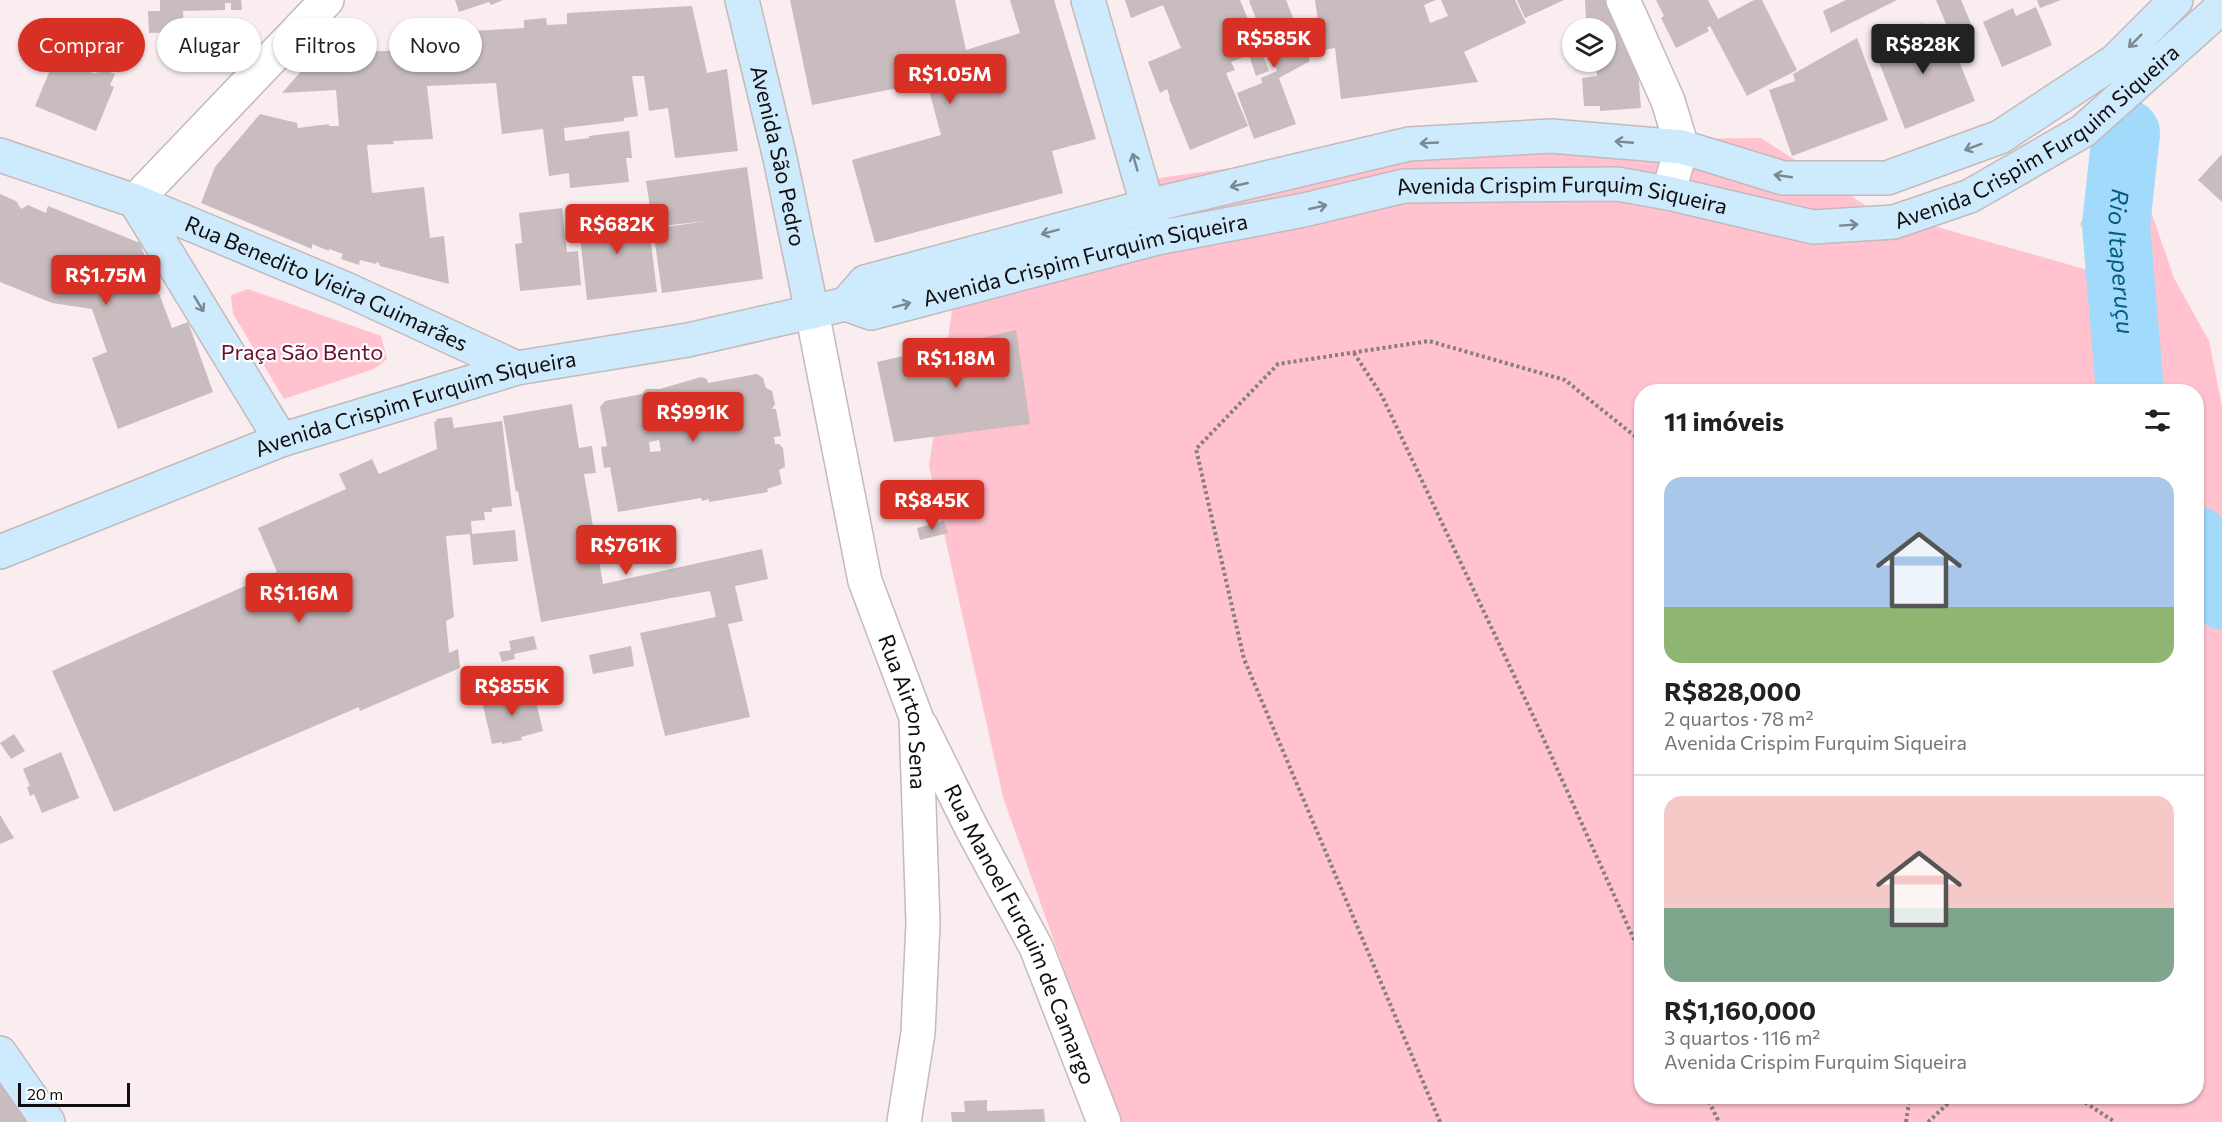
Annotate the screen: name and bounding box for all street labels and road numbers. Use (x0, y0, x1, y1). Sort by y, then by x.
street label: Avenida Crispim Furquim Siqueira (1890, 38, 2184, 234)
street label: Avenida São Pedro (745, 63, 812, 249)
street label: Avenida Crispim Furquim Siqueira (1393, 170, 1730, 220)
street label: Avenida Crispim Furquim Siqueira (920, 207, 1250, 312)
street label: Rua Benedito Vieira Guimarães (181, 209, 472, 357)
street label: Avenida Crispim Furquim Siqueira (250, 345, 578, 462)
street label: Rua Airton Sena (873, 630, 932, 790)
street label: Rua Manoel Furquim de Camargo (939, 779, 1102, 1088)

